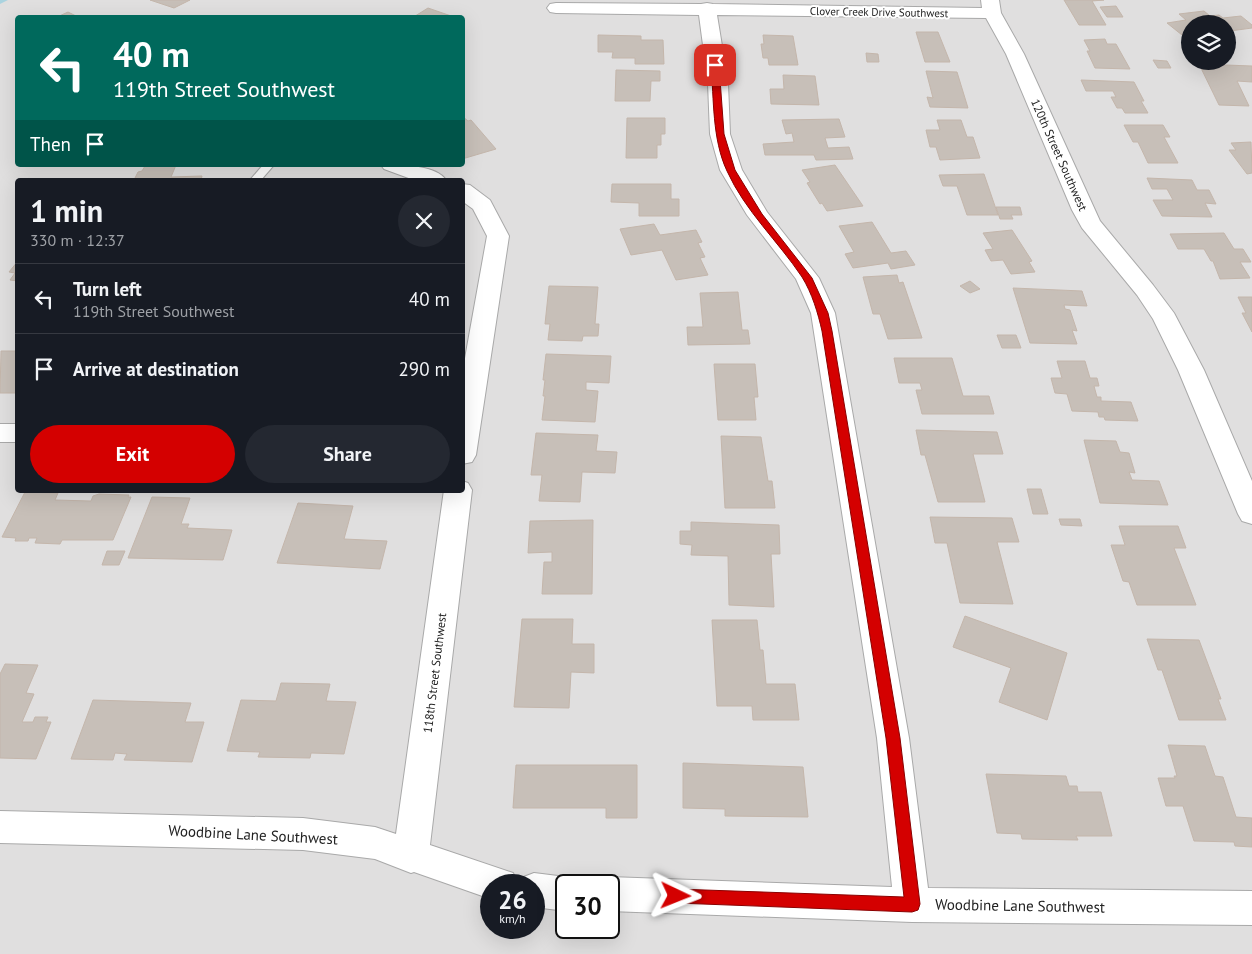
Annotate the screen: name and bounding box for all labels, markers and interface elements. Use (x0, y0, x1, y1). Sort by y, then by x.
street label: Clover Creek Drive Southwest (810, 4, 949, 20)
map controls (1181, 15, 1236, 70)
button: layers (1181, 15, 1236, 70)
text: 40 m (113, 31, 190, 77)
icon: left (30, 35, 95, 100)
pin (694, 44, 736, 86)
icon: arrive (701, 51, 729, 79)
text: 119th Street Southwest (113, 75, 335, 103)
street label: 120th Street Southwest (1028, 96, 1091, 213)
icon: arrive (81, 130, 109, 158)
text: Then (30, 132, 71, 156)
text: 1 min (30, 191, 103, 230)
button: close (398, 195, 450, 247)
text: 330 m · 12:37 (30, 230, 125, 250)
text: Turn left (73, 277, 142, 301)
icon: left (30, 285, 58, 313)
text: 40 m (409, 287, 450, 311)
text: 119th Street Southwest (73, 301, 235, 321)
icon: arrive (30, 355, 58, 383)
text: Arrive at destination (73, 357, 239, 381)
text: 290 m (398, 357, 450, 381)
button: Exit (30, 425, 235, 483)
button: Share (245, 425, 450, 483)
street label: 118th Street Southwest (420, 612, 449, 734)
street label: Woodbine Lane Southwest (168, 821, 338, 848)
position arrow (649, 869, 701, 921)
speed limit sign: 30 (555, 874, 620, 939)
text: 26 (498, 884, 527, 916)
street label: Woodbine Lane Southwest (935, 895, 1105, 916)
text: km/h (499, 911, 526, 926)

